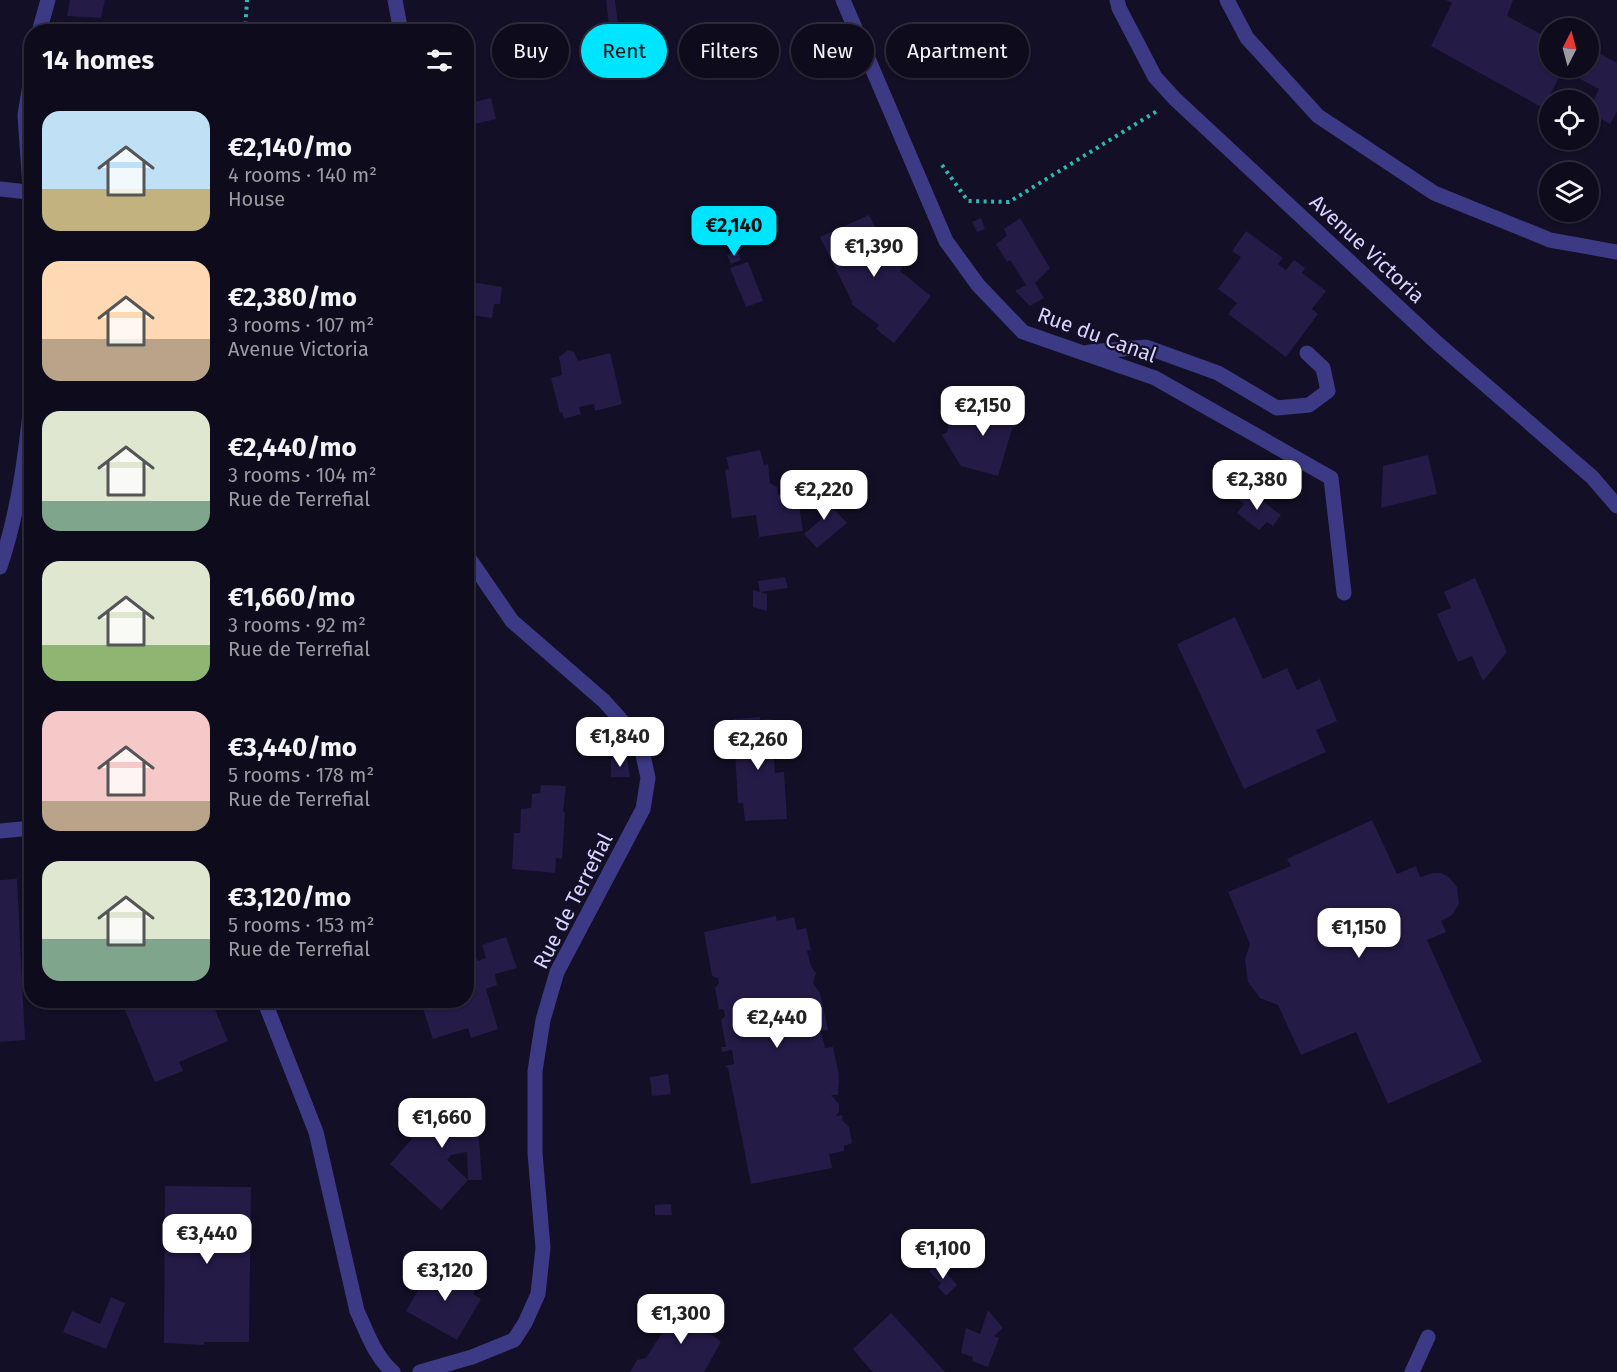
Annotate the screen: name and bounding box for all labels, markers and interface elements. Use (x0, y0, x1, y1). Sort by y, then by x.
north arrow (1539, 18, 1599, 78)
map controls (1539, 18, 1599, 222)
chip: Buy (492, 24, 569, 78)
chip: Rent (581, 24, 667, 78)
chip: Filters (679, 24, 779, 78)
chip: New (791, 24, 874, 78)
chip: Apartment (886, 24, 1029, 78)
icon: filters (423, 44, 456, 77)
text: 14 homes (42, 45, 154, 76)
button: locate (1539, 90, 1599, 150)
text: €2,140/mo (228, 132, 352, 163)
icon: home (90, 135, 162, 207)
button: layers (1539, 162, 1599, 222)
text: 4 rooms · 140 m² (228, 163, 377, 187)
text: House (228, 187, 285, 211)
street label: Avenue Victoria (1304, 189, 1430, 309)
pin: €2,140 (685, 206, 783, 257)
text: €2,140 (705, 213, 763, 237)
pin: €1,390 (825, 227, 923, 278)
text: €1,390 (845, 234, 903, 258)
text: €2,380/mo (228, 282, 357, 313)
icon: home (90, 285, 162, 357)
street label: Rue du Canal (1034, 301, 1160, 369)
text: 3 rooms · 107 m² (228, 313, 374, 337)
text: Avenue Victoria (228, 337, 369, 361)
pin: €2,150 (934, 386, 1032, 437)
text: €2,150 (955, 393, 1011, 417)
text: €2,440/mo (228, 432, 357, 463)
icon: home (90, 435, 162, 507)
pin: €2,380 (1208, 460, 1306, 511)
text: 3 rooms · 104 m² (228, 463, 376, 487)
text: €2,380 (1227, 467, 1287, 491)
pin: €2,220 (775, 470, 873, 521)
text: €2,220 (794, 477, 854, 501)
text: Rue de Terrefial (228, 487, 370, 511)
text: €1,660/mo (228, 582, 355, 613)
icon: home (90, 585, 162, 657)
text: 3 rooms · 92 m² (228, 613, 366, 637)
text: Rue de Terrefial (228, 637, 370, 661)
pin: €1,840 (571, 717, 669, 768)
pin: €2,260 (709, 720, 807, 771)
text: €1,840 (590, 724, 650, 748)
text: €2,260 (728, 727, 788, 751)
text: €3,440/mo (228, 732, 357, 763)
icon: home (90, 735, 162, 807)
text: 5 rooms · 178 m² (228, 763, 374, 787)
text: Rue de Terrefial (228, 787, 370, 811)
street label: Rue de Terrefial (528, 829, 618, 973)
text: €3,120/mo (228, 882, 351, 913)
icon: home (90, 885, 162, 957)
pin: €1,150 (1310, 908, 1408, 959)
text: 5 rooms · 153 m² (228, 913, 375, 937)
text: €1,150 (1332, 915, 1387, 939)
text: Rue de Terrefial (228, 937, 370, 961)
pin: €2,440 (728, 998, 826, 1049)
text: €2,440 (747, 1005, 807, 1029)
pin: €1,660 (393, 1098, 491, 1149)
text: €1,660 (412, 1105, 472, 1129)
pin: €3,440 (158, 1214, 256, 1265)
text: €3,440 (177, 1221, 237, 1245)
pin: €1,100 (894, 1229, 992, 1280)
text: €1,100 (915, 1236, 971, 1260)
pin: €3,120 (396, 1251, 494, 1302)
text: €3,120 (417, 1258, 473, 1282)
pin: €1,300 (632, 1294, 730, 1345)
text: €1,300 (651, 1301, 711, 1325)

